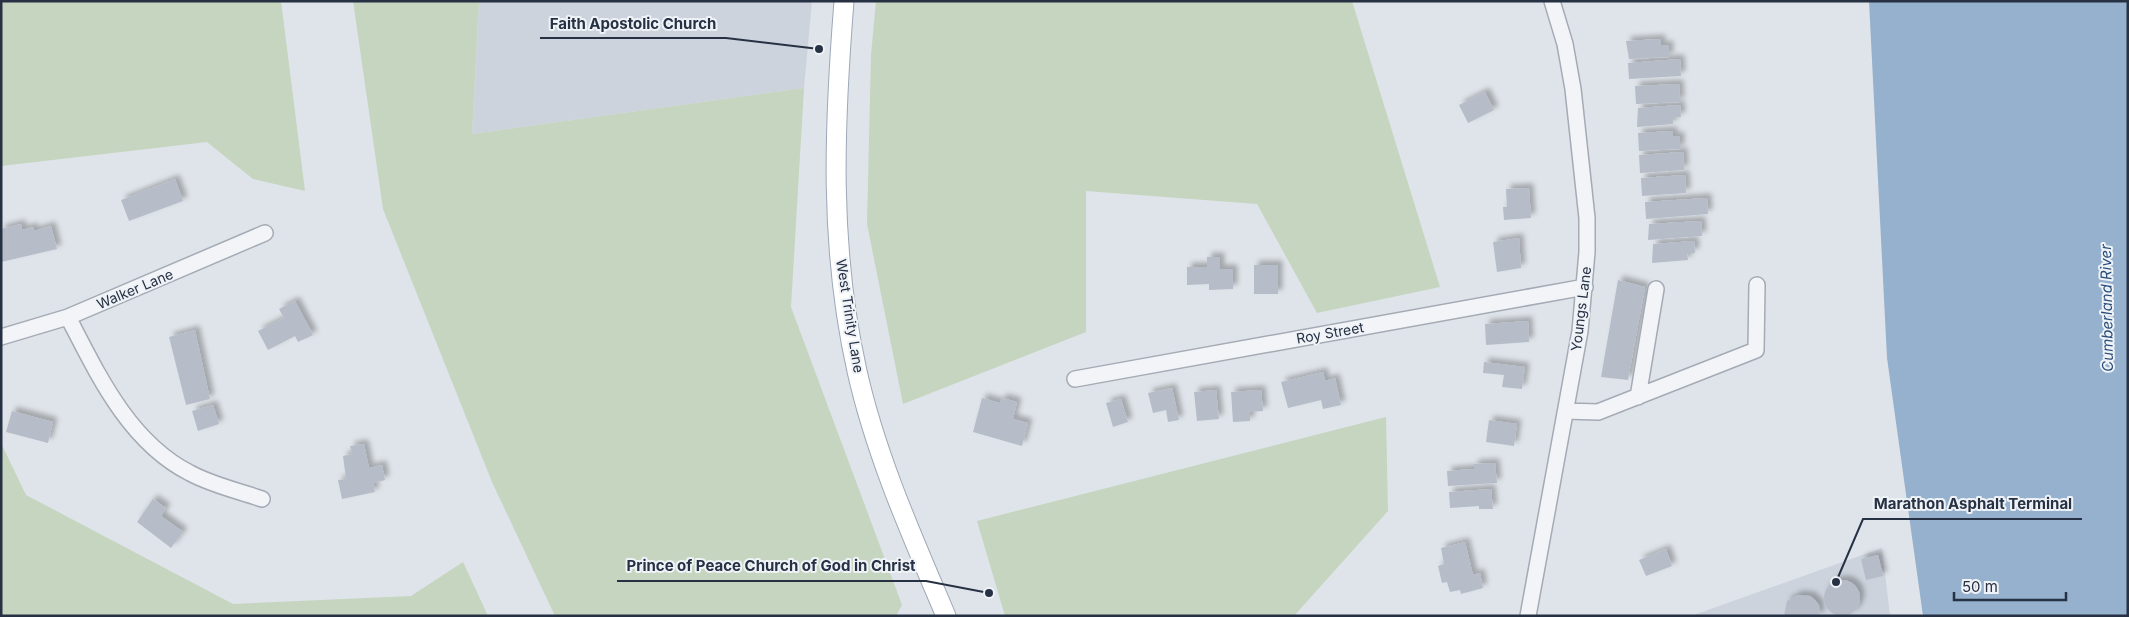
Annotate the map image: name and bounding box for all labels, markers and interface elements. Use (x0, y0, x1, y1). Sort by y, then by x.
callout: Faith Apostolic Church (540, 8, 726, 38)
text: Faith Apostolic Church (550, 14, 716, 33)
water label: Cumberland River (2096, 244, 2117, 372)
street label: West Trinity Lane (833, 258, 868, 374)
street label: Walker Lane (94, 265, 176, 312)
street label: Youngs Lane (1567, 265, 1594, 352)
street label: Roy Street (1295, 318, 1365, 347)
callout: Marathon Asphalt Terminal (1863, 489, 2082, 519)
text: Marathon Asphalt Terminal (1874, 494, 2072, 513)
callout: Prince of Peace Church of God in Christ (617, 551, 926, 581)
text: Prince of Peace Church of God in Christ (626, 556, 916, 575)
scale bar (1954, 570, 2066, 602)
text: 50 m (1962, 577, 1998, 596)

